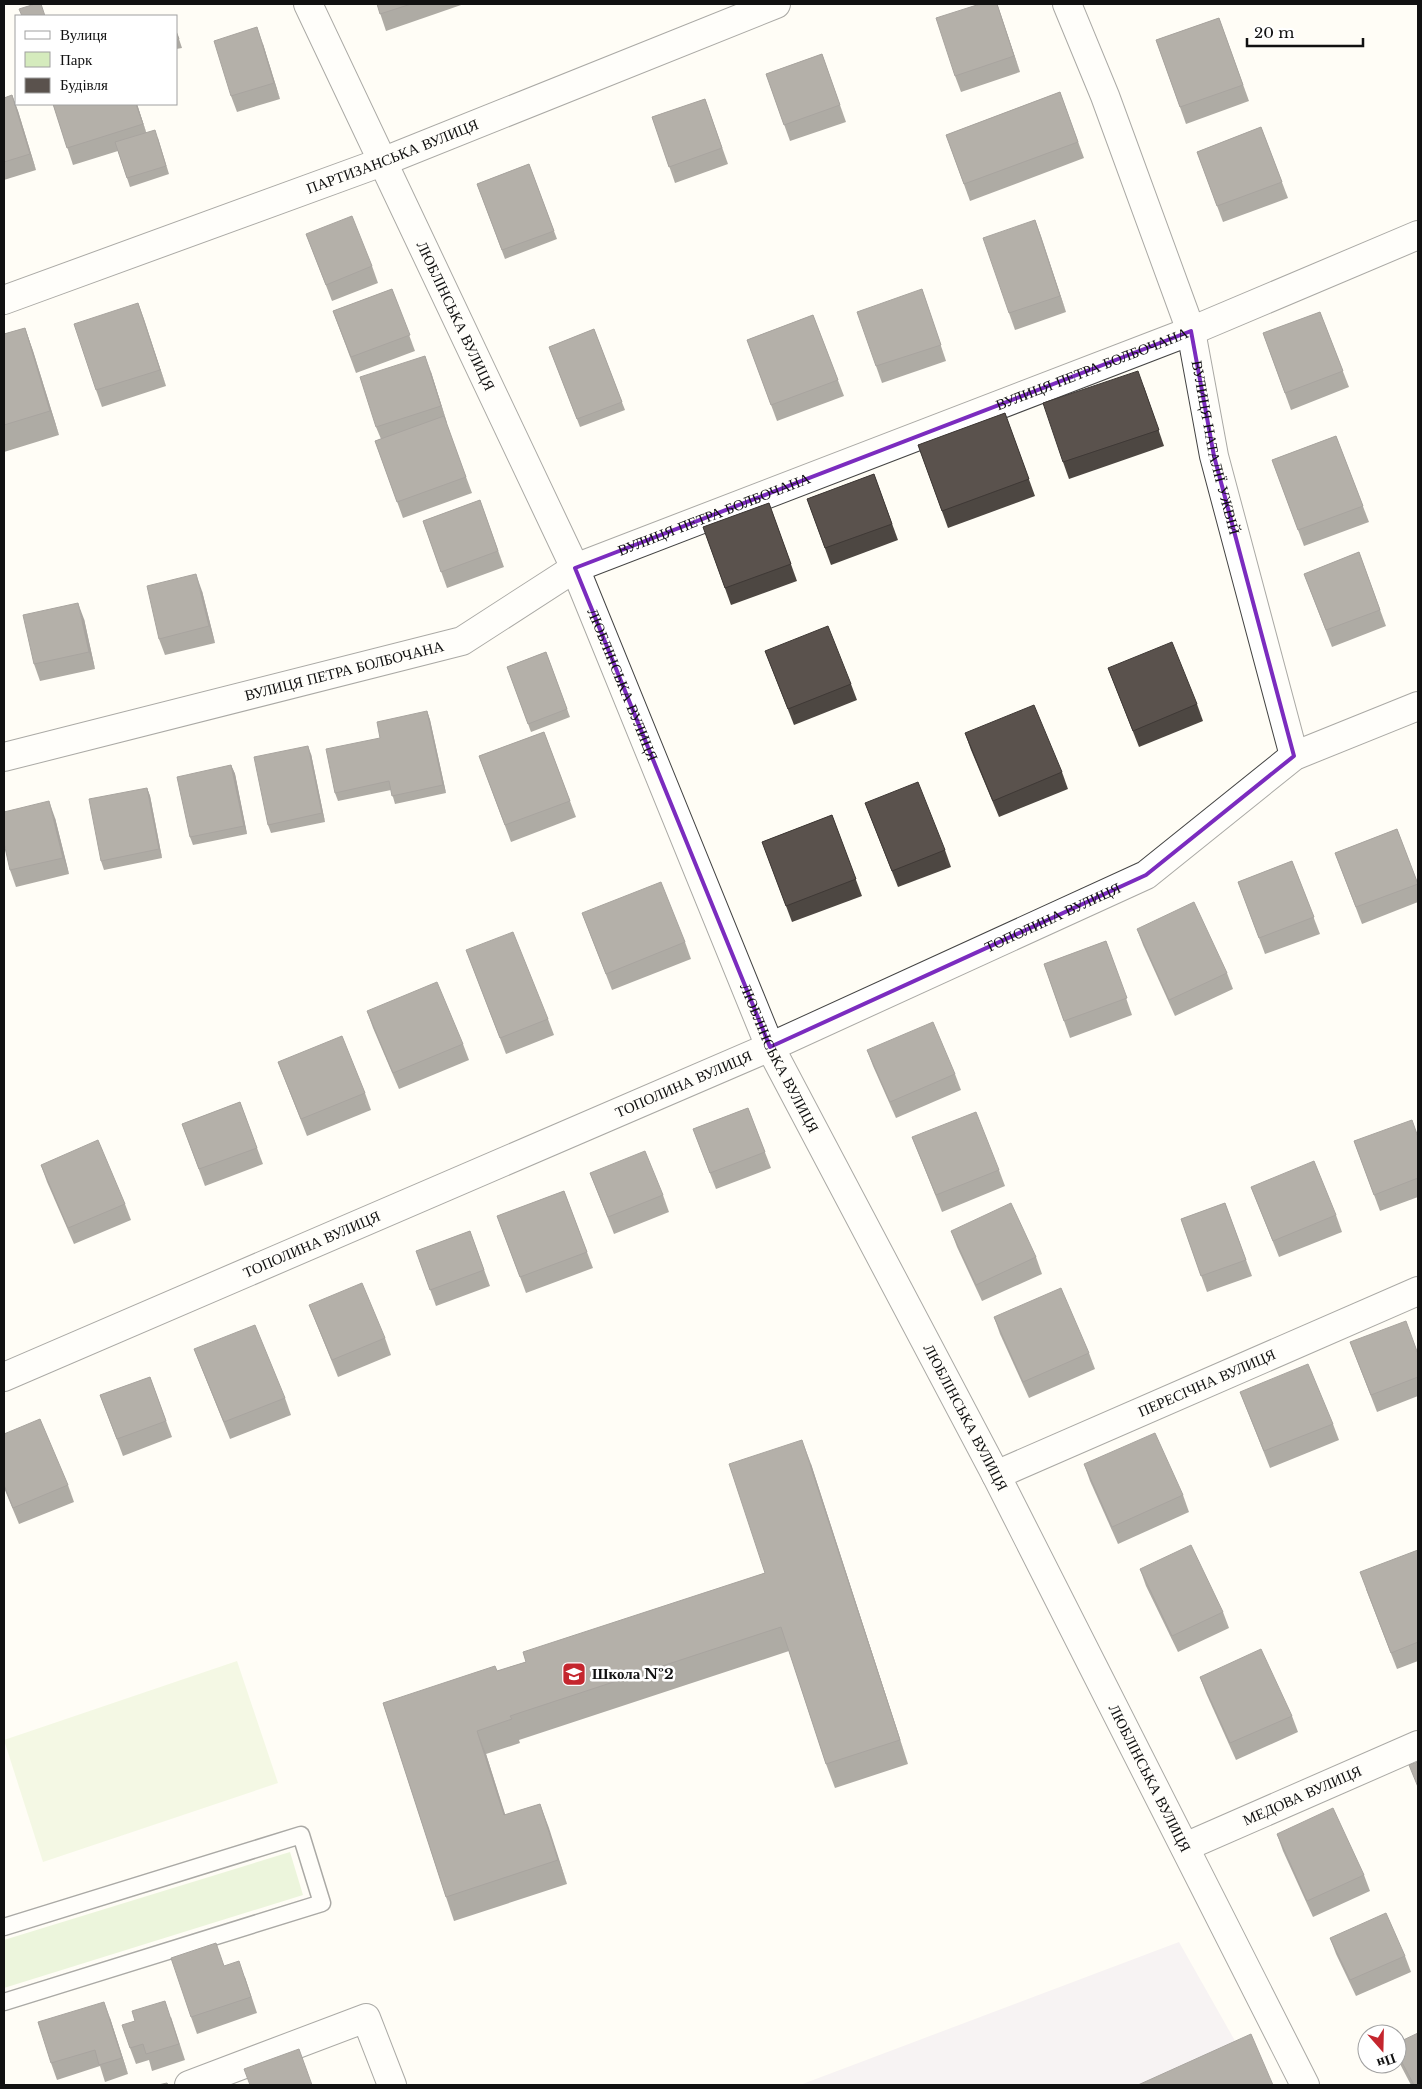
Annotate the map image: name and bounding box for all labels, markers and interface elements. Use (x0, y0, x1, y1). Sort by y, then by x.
legend (15, 15, 178, 105)
scale bar (1247, 15, 1363, 47)
text: 20 m (1254, 23, 1294, 42)
text: Вулиця (60, 25, 107, 44)
text: Парк (60, 50, 93, 69)
text: Будівля (60, 75, 108, 94)
street label: ПАРТИЗАНСЬКА ВУЛИЦЯ (304, 114, 481, 198)
street label: ЛЮБЛІНСЬКА ВУЛИЦЯ (413, 238, 500, 393)
street label: ВУЛИЦЯ ПЕТРА БОЛБОЧАНА (993, 323, 1191, 414)
street label: ВУЛИЦЯ НАТАЛІЇ УЖВІЙ (1188, 359, 1245, 537)
street label: ВУЛИЦЯ ПЕТРА БОЛБОЧАНА (615, 468, 813, 560)
street label: ЛЮБЛІНСЬКА ВУЛИЦЯ (583, 605, 663, 764)
street label: ВУЛИЦЯ ПЕТРА БОЛБОЧАНА (243, 636, 446, 705)
street label: ТОПОЛИНА ВУЛИЦЯ (982, 878, 1124, 956)
street label: ЛЮБЛІНСЬКА ВУЛИЦЯ (736, 980, 823, 1136)
street label: ТОПОЛИНА ВУЛИЦЯ (612, 1046, 755, 1122)
street label: ТОПОЛИНА ВУЛИЦЯ (240, 1206, 383, 1282)
street label: ЛЮБЛІНСЬКА ВУЛИЦЯ (919, 1340, 1012, 1494)
street label: ПЕРЕСІЧНА ВУЛИЦЯ (1135, 1344, 1278, 1421)
school or university icon: Школа №2 (561, 1661, 587, 1687)
place label: Школа №2 (592, 1664, 674, 1683)
street label: ЛЮБЛІНСЬКА ВУЛИЦЯ (1105, 1701, 1195, 1855)
street label: МЕДОВА ВУЛИЦЯ (1240, 1761, 1364, 1829)
north arrow (1357, 2024, 1407, 2074)
text: Пн (1374, 2050, 1398, 2073)

